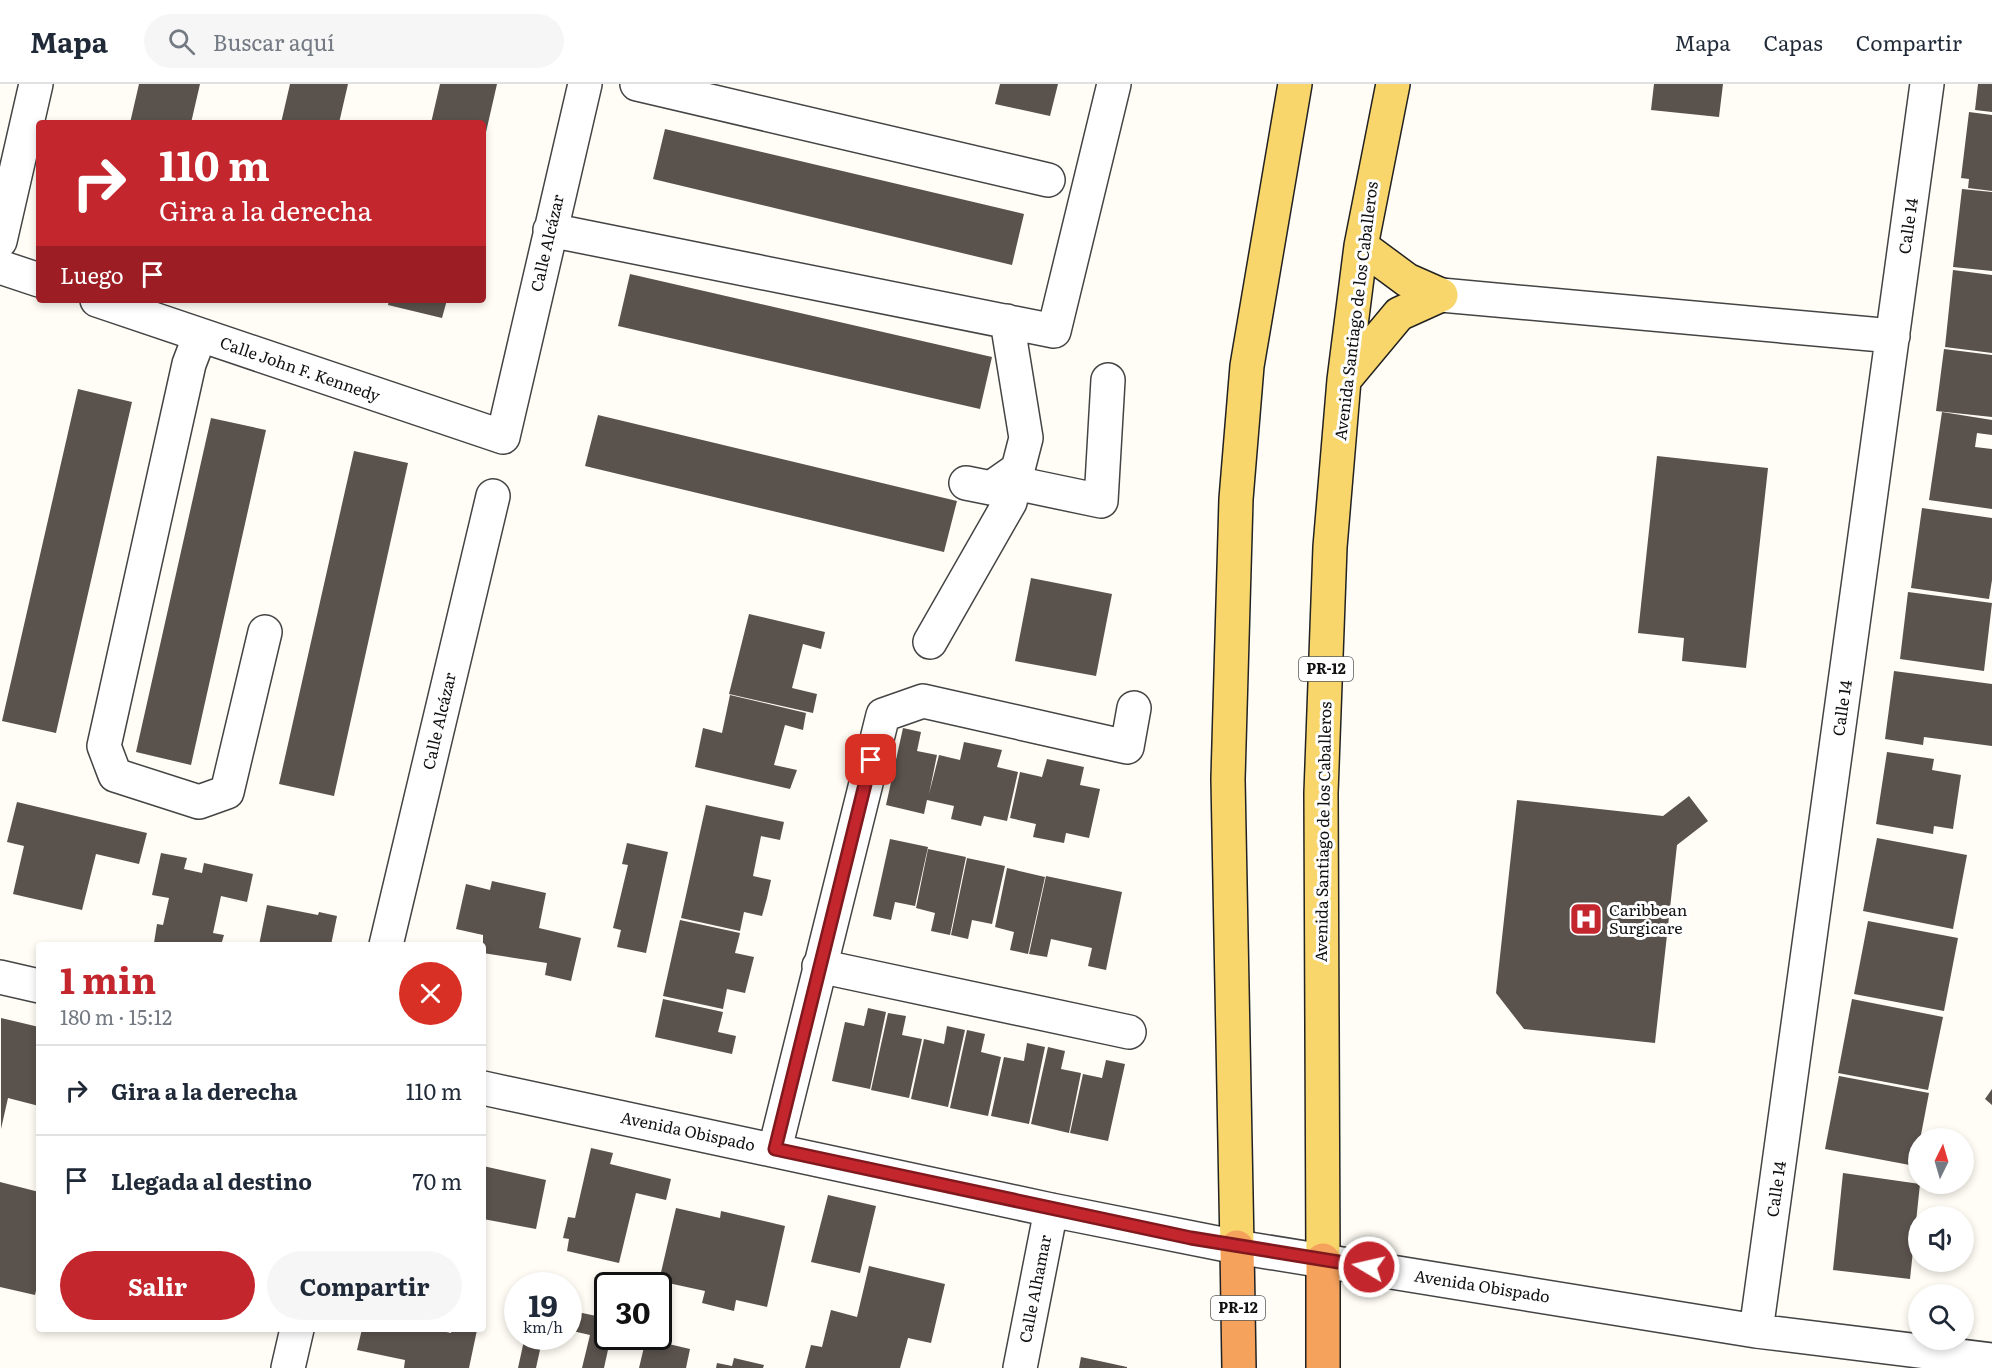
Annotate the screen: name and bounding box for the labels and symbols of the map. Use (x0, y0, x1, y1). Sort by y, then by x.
street label: Avenida Santiago de los Caballeros (1327, 180, 1383, 442)
street label: Calle Alcázar (523, 191, 569, 294)
street label: Calle 14 (1891, 196, 1923, 255)
street label: Calle John F. Kennedy (217, 329, 384, 407)
road number: PR-12 (1299, 657, 1353, 681)
street label: Calle Alcázar (415, 669, 461, 772)
street label: Calle 14 (1825, 678, 1857, 737)
street label: Avenida Santiago de los Caballeros (1308, 702, 1336, 962)
pin (845, 734, 896, 785)
place label: Caribbean Surgicare (1609, 897, 1688, 939)
hospital icon: Caribbean Surgicare (1568, 901, 1604, 937)
street label: Avenida Obispado (619, 1104, 758, 1156)
north arrow (1908, 1128, 1974, 1194)
street label: Calle 14 (1759, 1159, 1791, 1218)
street label: Calle Alhamar (1012, 1232, 1056, 1345)
position arrow (1337, 1235, 1401, 1299)
street label: Avenida Obispado (1413, 1262, 1552, 1308)
speed limit sign: 30 (594, 1272, 672, 1350)
road number: PR-12 (1211, 1296, 1265, 1320)

